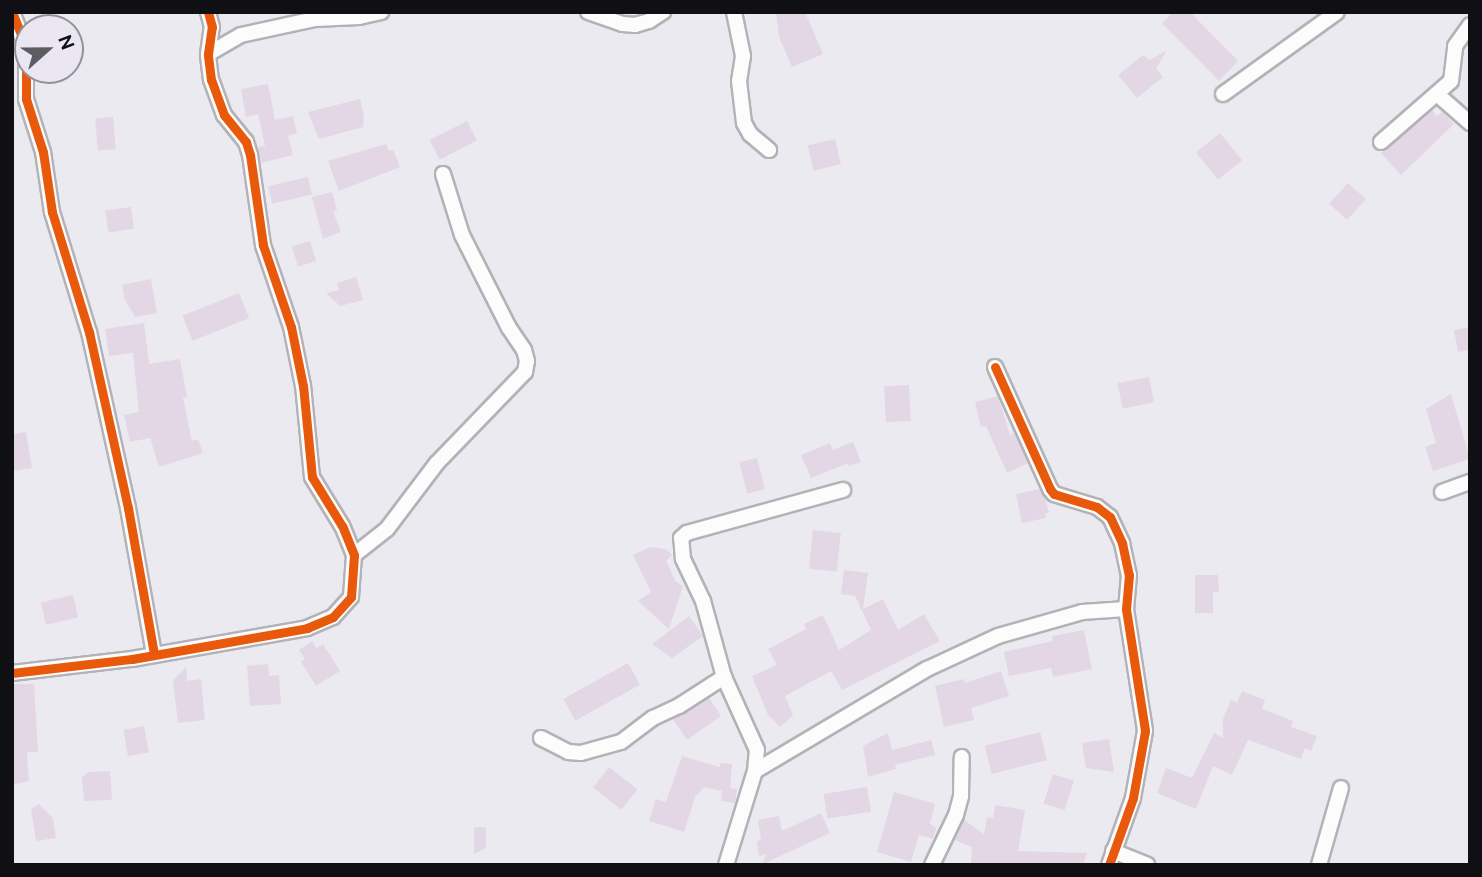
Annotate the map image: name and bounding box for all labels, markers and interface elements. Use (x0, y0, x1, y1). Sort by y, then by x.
north arrow (14, 14, 84, 84)
text: N (54, 32, 80, 53)

